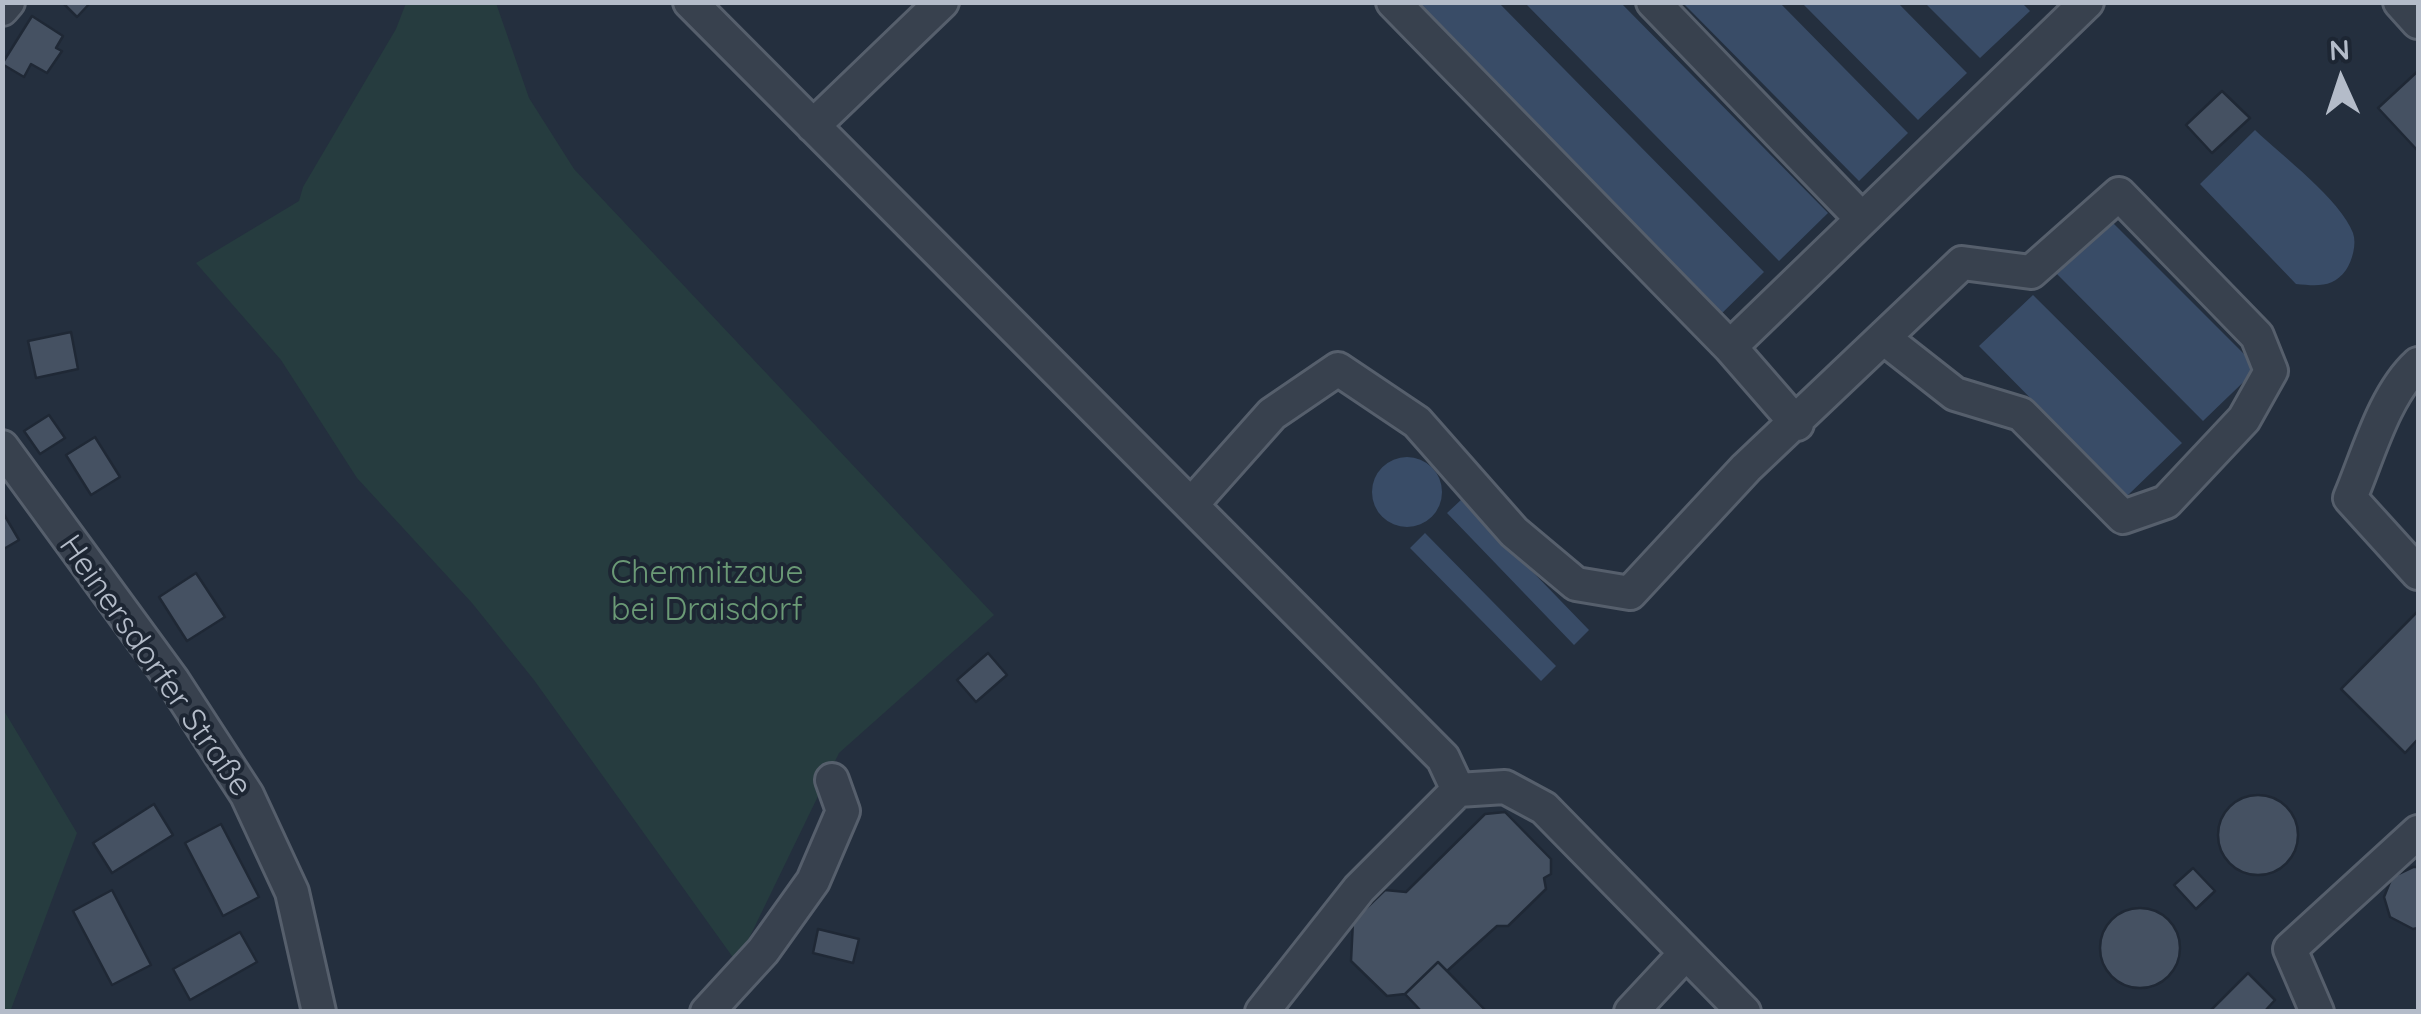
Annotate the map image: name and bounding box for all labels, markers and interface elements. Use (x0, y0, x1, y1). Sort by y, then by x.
north arrow (2291, 30, 2391, 130)
text: N (2328, 32, 2351, 68)
street label: Heinersdorfer Straße (50, 528, 260, 804)
park label: Chemnitzaue bei Draisdorf (610, 554, 804, 629)

